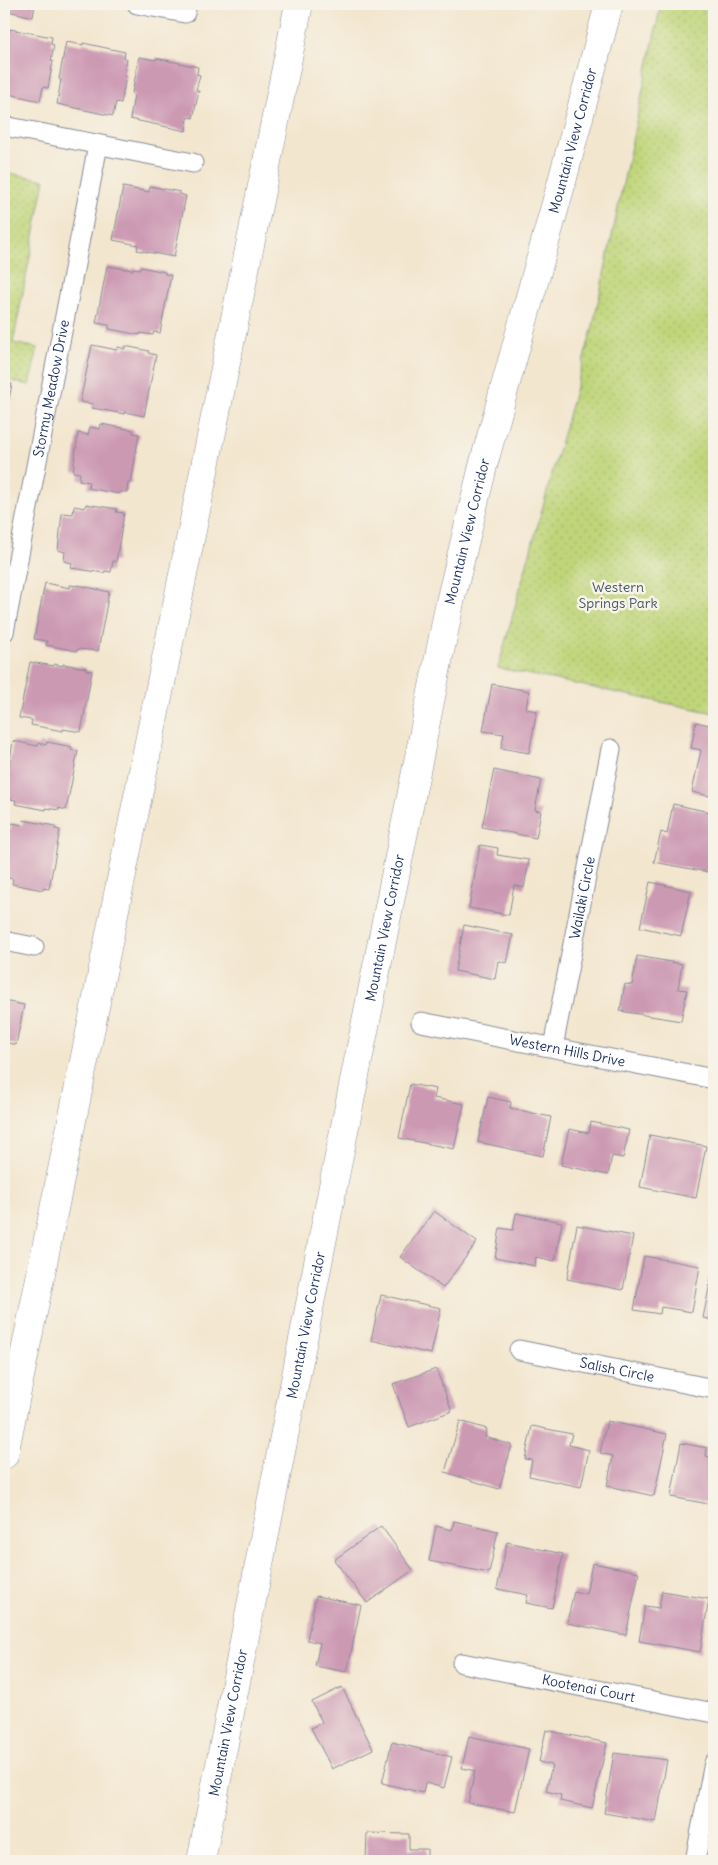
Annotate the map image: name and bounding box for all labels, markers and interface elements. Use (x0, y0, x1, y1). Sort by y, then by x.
street label: Mountain View Corridor (545, 66, 601, 215)
street label: Stormy Meadow Drive (29, 318, 73, 459)
street label: Mountain View Corridor (441, 456, 494, 606)
park label: Western Springs Park (578, 578, 658, 612)
street label: Mountain View Corridor (361, 852, 408, 1003)
street label: Wailaki Circle (565, 855, 599, 941)
street label: Western Hills Drive (508, 1030, 627, 1071)
street label: Mountain View Corridor (283, 1250, 329, 1400)
street label: Salish Circle (578, 1353, 656, 1386)
street label: Mountain View Corridor (205, 1647, 251, 1798)
street label: Kootenai Court (540, 1670, 637, 1706)

